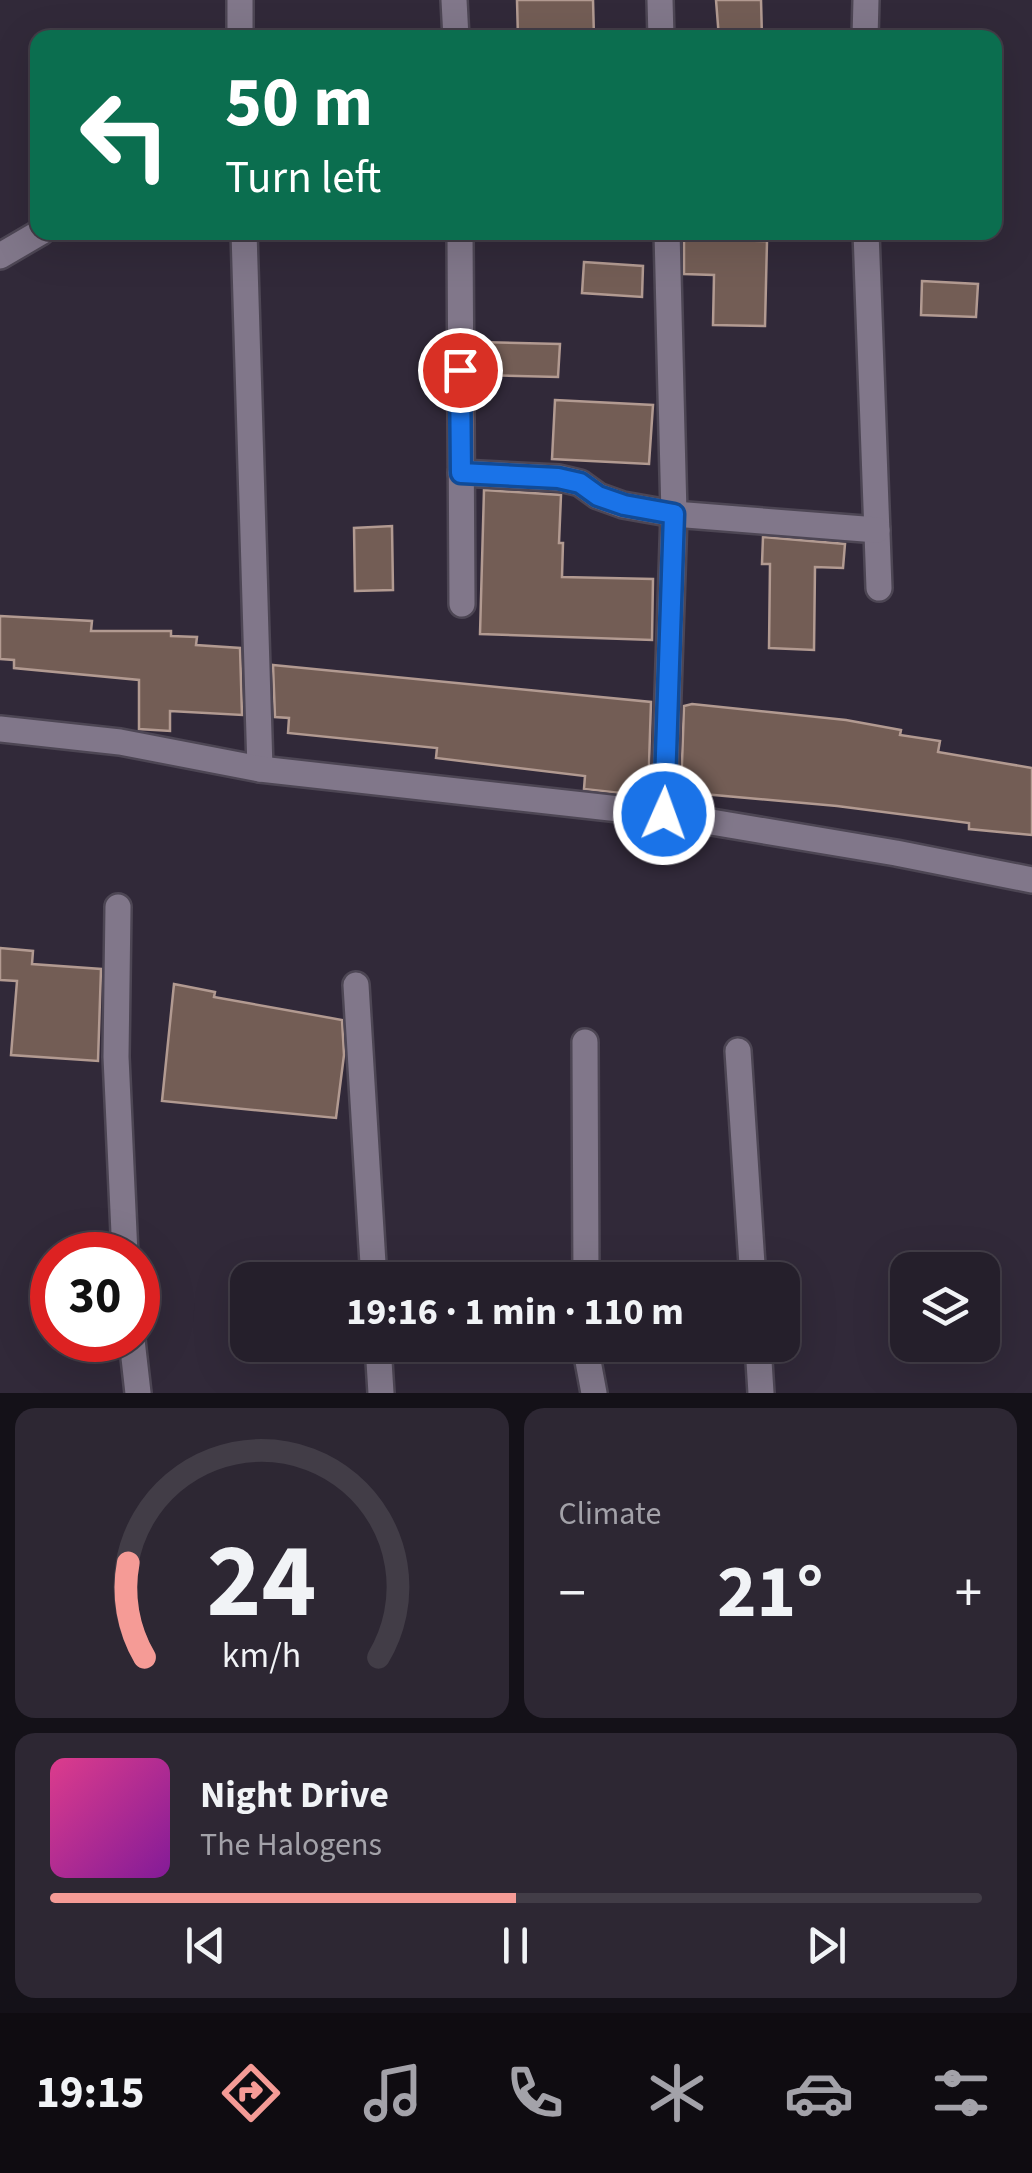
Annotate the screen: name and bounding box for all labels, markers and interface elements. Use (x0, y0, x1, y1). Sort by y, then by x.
text: 50 m (225, 53, 373, 153)
icon: left (60, 70, 190, 200)
text: Turn left (225, 146, 381, 210)
pin (418, 328, 503, 413)
icon: arrive (433, 343, 488, 398)
position arrow (612, 762, 716, 866)
speed limit sign: 30 (30, 1232, 160, 1362)
map controls (890, 1252, 1000, 1362)
button: layers (890, 1252, 1000, 1362)
text: 19:16 · 1 min · 110 m (346, 1285, 684, 1339)
text: Climate (559, 1491, 661, 1537)
text: 24 (207, 1509, 317, 1657)
text: 21° (717, 1539, 824, 1646)
text: − (559, 1555, 586, 1633)
text: + (955, 1555, 982, 1633)
text: km/h (222, 1630, 301, 1681)
text: Night Drive (200, 1768, 389, 1822)
text: The Halogens (200, 1822, 382, 1868)
icon: previous (178, 1918, 233, 1973)
icon: pause (488, 1918, 543, 1973)
icon: next (799, 1918, 854, 1973)
icon: directions (216, 2058, 286, 2128)
icon: music (358, 2058, 428, 2128)
icon: phone (500, 2058, 570, 2128)
icon: climate (642, 2058, 712, 2128)
icon: car (784, 2058, 854, 2128)
icon: filters (926, 2058, 996, 2128)
text: 19:15 (36, 2061, 145, 2125)

